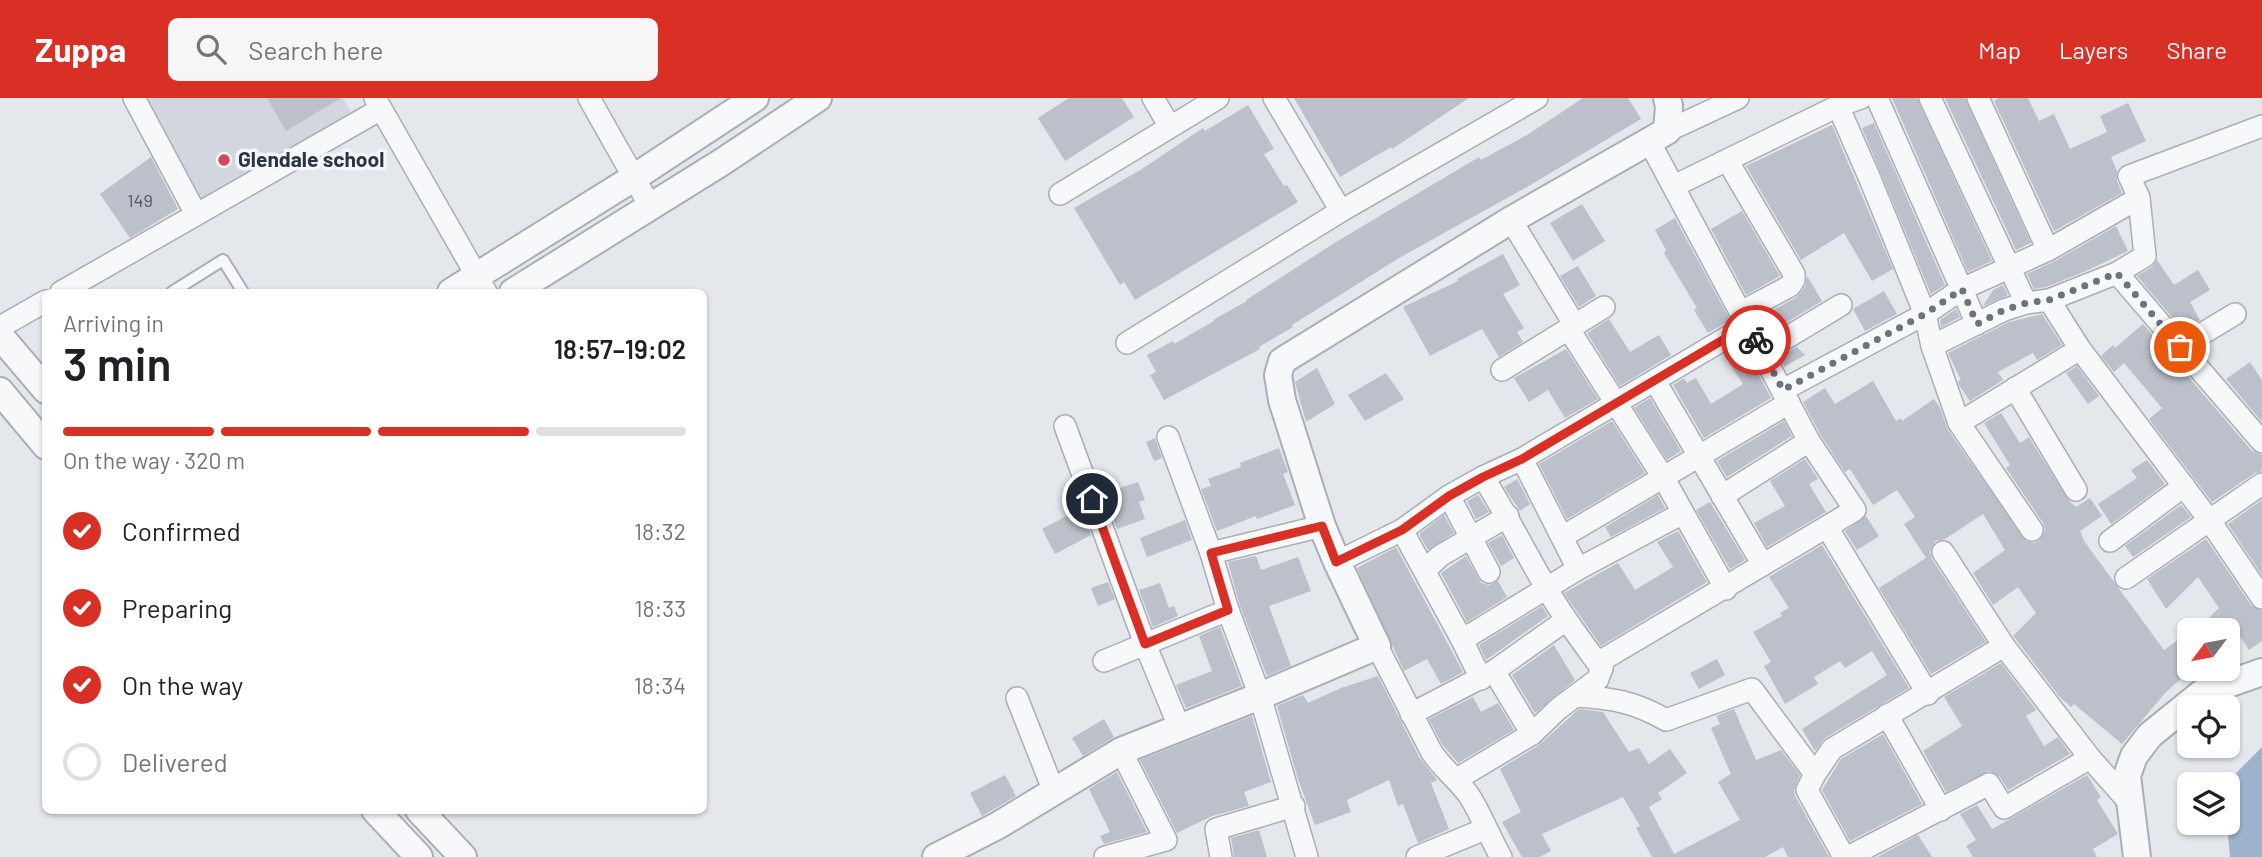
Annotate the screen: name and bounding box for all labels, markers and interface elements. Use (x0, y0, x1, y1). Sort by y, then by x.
search box (168, 18, 658, 81)
text: Zuppa (35, 29, 126, 69)
icon: search (192, 30, 230, 68)
text: Search here (248, 34, 383, 65)
text: Map (1978, 35, 2021, 64)
text: Layers (2059, 35, 2128, 64)
text: Share (2166, 35, 2227, 64)
place label: Glendale school (238, 146, 384, 171)
marker: Glendale school (216, 152, 232, 168)
house number: 149 (127, 189, 153, 211)
courier (1721, 305, 1791, 375)
text: Arriving in (63, 309, 164, 337)
pin (2150, 317, 2210, 377)
icon: bike (1737, 321, 1775, 359)
icon: bag (2161, 328, 2199, 366)
text: 18:57–19:02 (554, 333, 686, 364)
text: 3 min (63, 335, 172, 390)
text: On the way · 320 m (63, 446, 245, 474)
pin (1062, 469, 1122, 529)
icon: home (1073, 480, 1111, 518)
icon: check (63, 512, 101, 550)
text: Confirmed (122, 515, 241, 546)
text: 18:32 (634, 517, 686, 545)
icon: check (63, 589, 101, 627)
text: Preparing (122, 592, 232, 623)
text: 18:33 (634, 594, 686, 622)
north arrow (2177, 618, 2240, 681)
map controls (2177, 618, 2240, 835)
icon: check (63, 666, 101, 704)
text: On the way (122, 669, 243, 700)
text: 18:34 (634, 671, 686, 699)
button: locate (2177, 695, 2240, 758)
text: Delivered (122, 746, 228, 777)
button: layers (2177, 772, 2240, 835)

